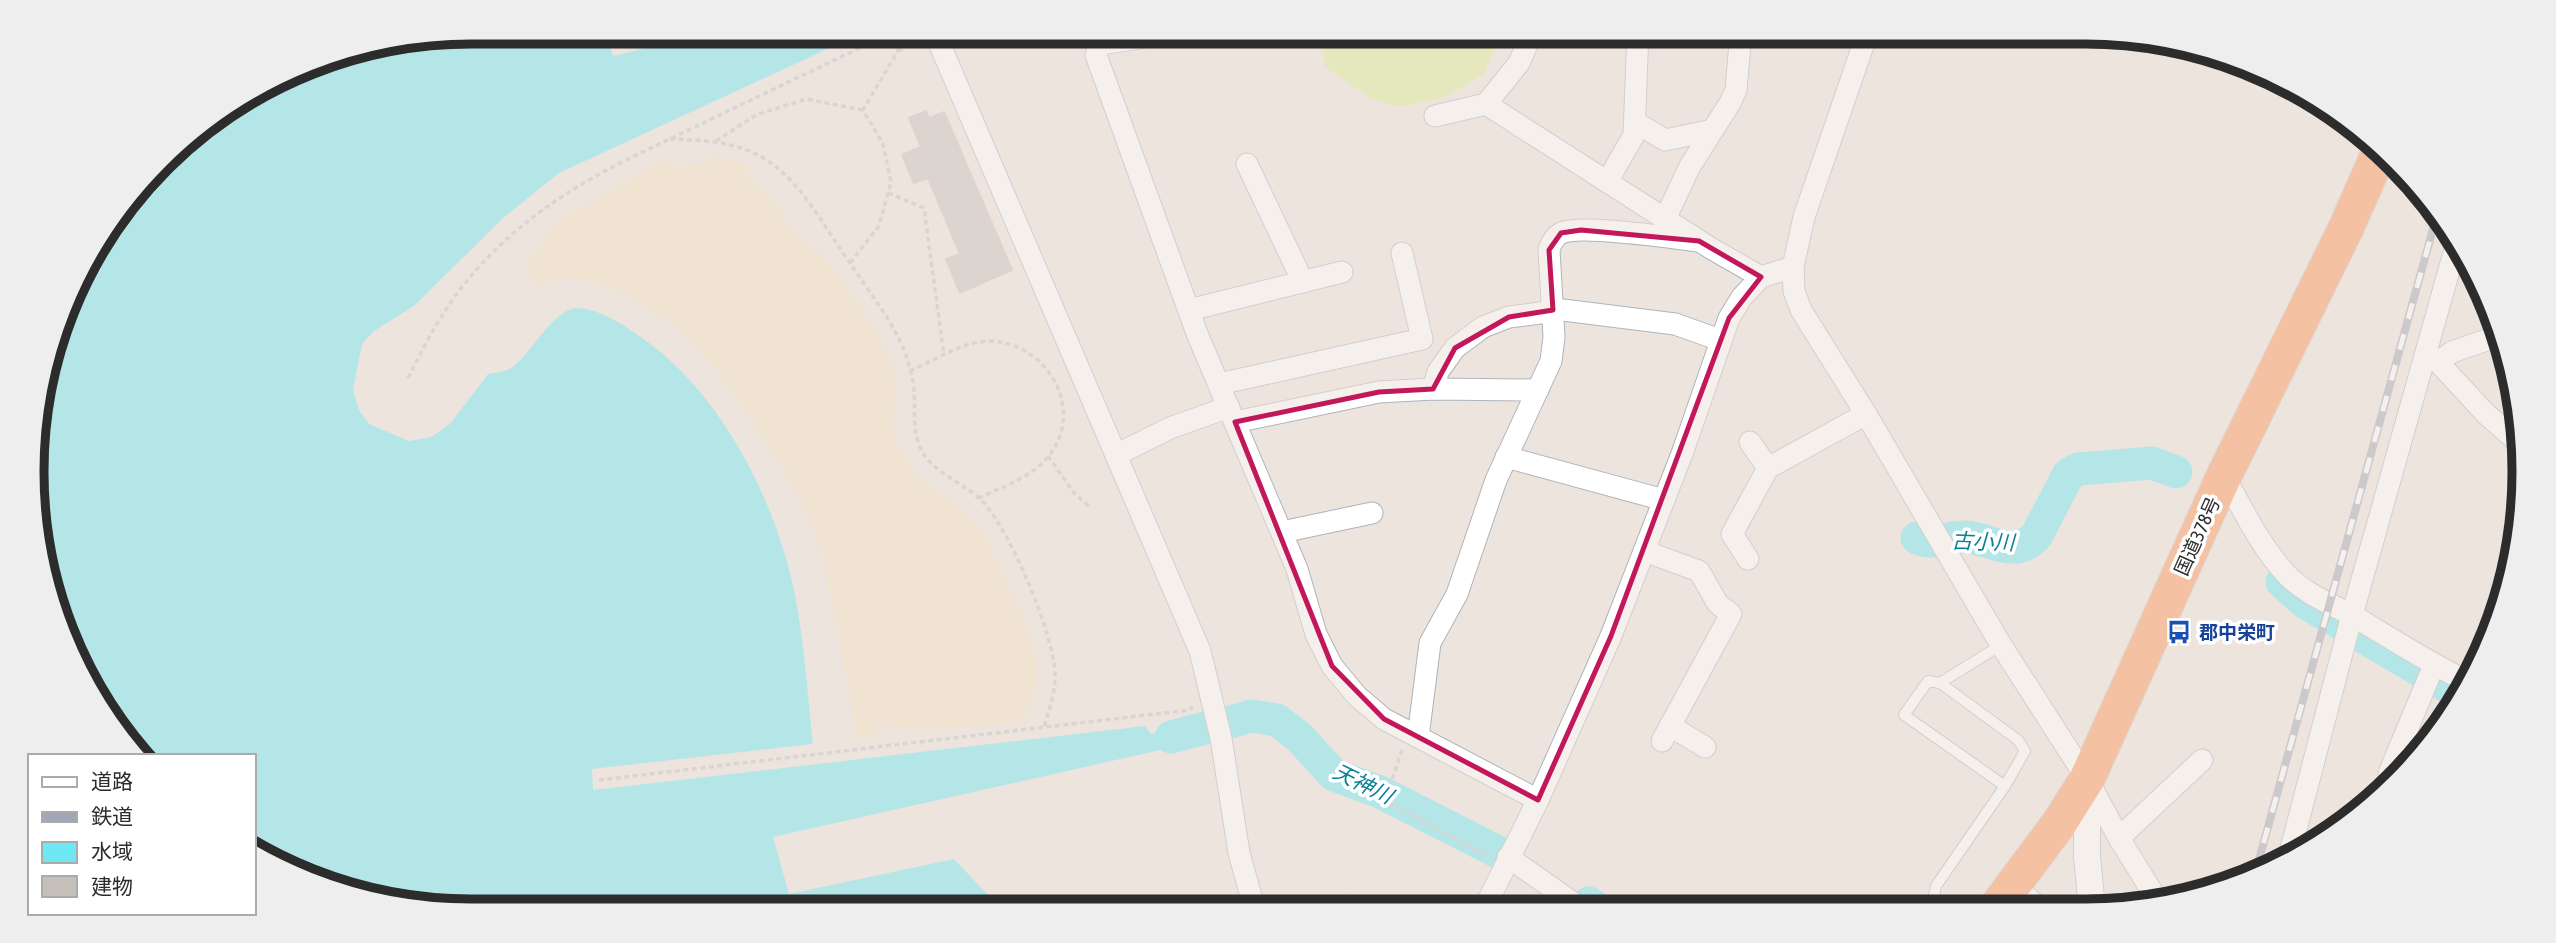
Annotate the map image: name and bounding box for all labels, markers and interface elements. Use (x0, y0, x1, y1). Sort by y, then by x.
street label: 国道378号 (2170, 493, 2224, 579)
water label: 古小川 (1951, 528, 2017, 554)
bus stop icon: 郡中栄町 (2165, 618, 2193, 646)
place label: 郡中栄町 (2199, 621, 2275, 643)
legend (28, 754, 256, 915)
water label: 天神川 (1330, 759, 1399, 809)
text: 道路 (91, 769, 133, 793)
text: 鉄道 (91, 804, 133, 828)
text: 水域 (91, 839, 133, 863)
text: 建物 (91, 874, 133, 898)

